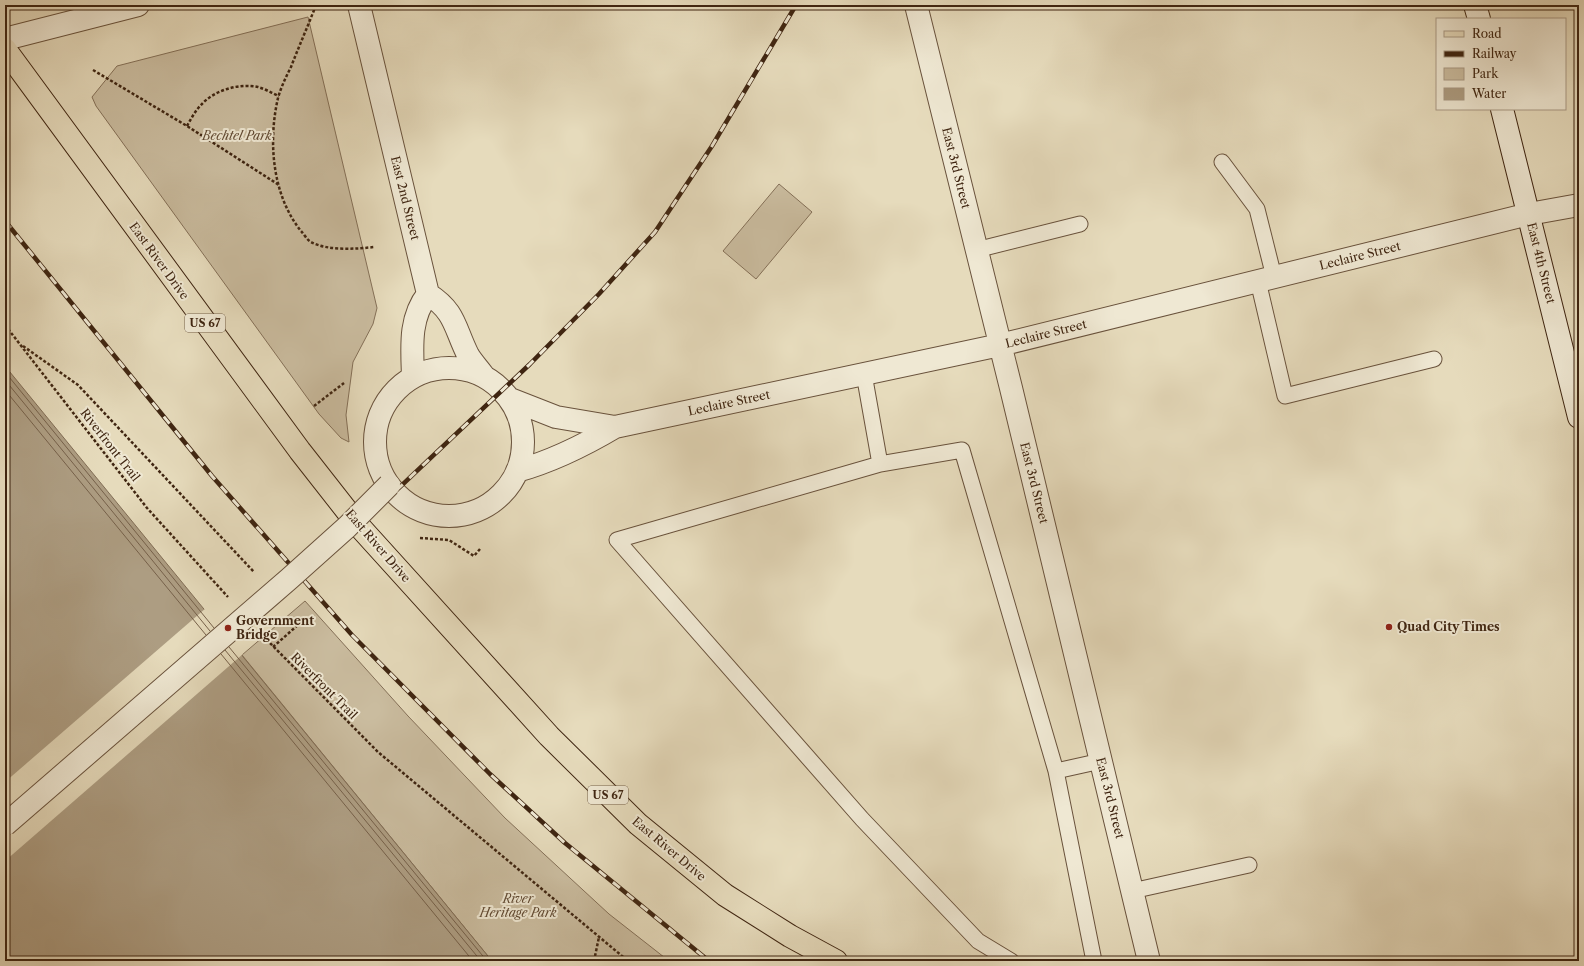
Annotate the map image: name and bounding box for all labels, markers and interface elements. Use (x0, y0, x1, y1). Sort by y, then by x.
legend (1436, 18, 1566, 110)
text: Road (1472, 26, 1502, 41)
text: Railway (1472, 46, 1517, 61)
text: Park (1472, 66, 1499, 81)
text: Water (1471, 86, 1506, 101)
street label: East 3rd Street (939, 126, 974, 211)
park label: Bechtel Park (201, 128, 272, 143)
street label: East 2nd Street (388, 154, 423, 242)
street label: East River Drive (126, 219, 193, 302)
street label: East 4th Street (1524, 221, 1559, 306)
street label: Leclaire Street (1318, 238, 1403, 273)
road number: US 67 (185, 314, 225, 332)
street label: Leclaire Street (1004, 316, 1089, 351)
street label: Leclaire Street (687, 386, 772, 419)
street label: Riverfront Trail (77, 405, 144, 484)
street label: East 3rd Street (1017, 441, 1052, 526)
street label: East River Drive (343, 506, 414, 585)
place label: Government Bridge (236, 613, 314, 642)
place label: Quad City Times (1397, 619, 1500, 634)
marker: Quad City Times (1384, 622, 1394, 632)
marker: Government Bridge (223, 623, 233, 633)
street label: Riverfront Trail (288, 649, 361, 722)
street label: East 3rd Street (1093, 756, 1128, 841)
road number: US 67 (588, 786, 628, 804)
street label: East River Drive (629, 813, 709, 884)
park label: River Heritage Park (479, 891, 557, 920)

